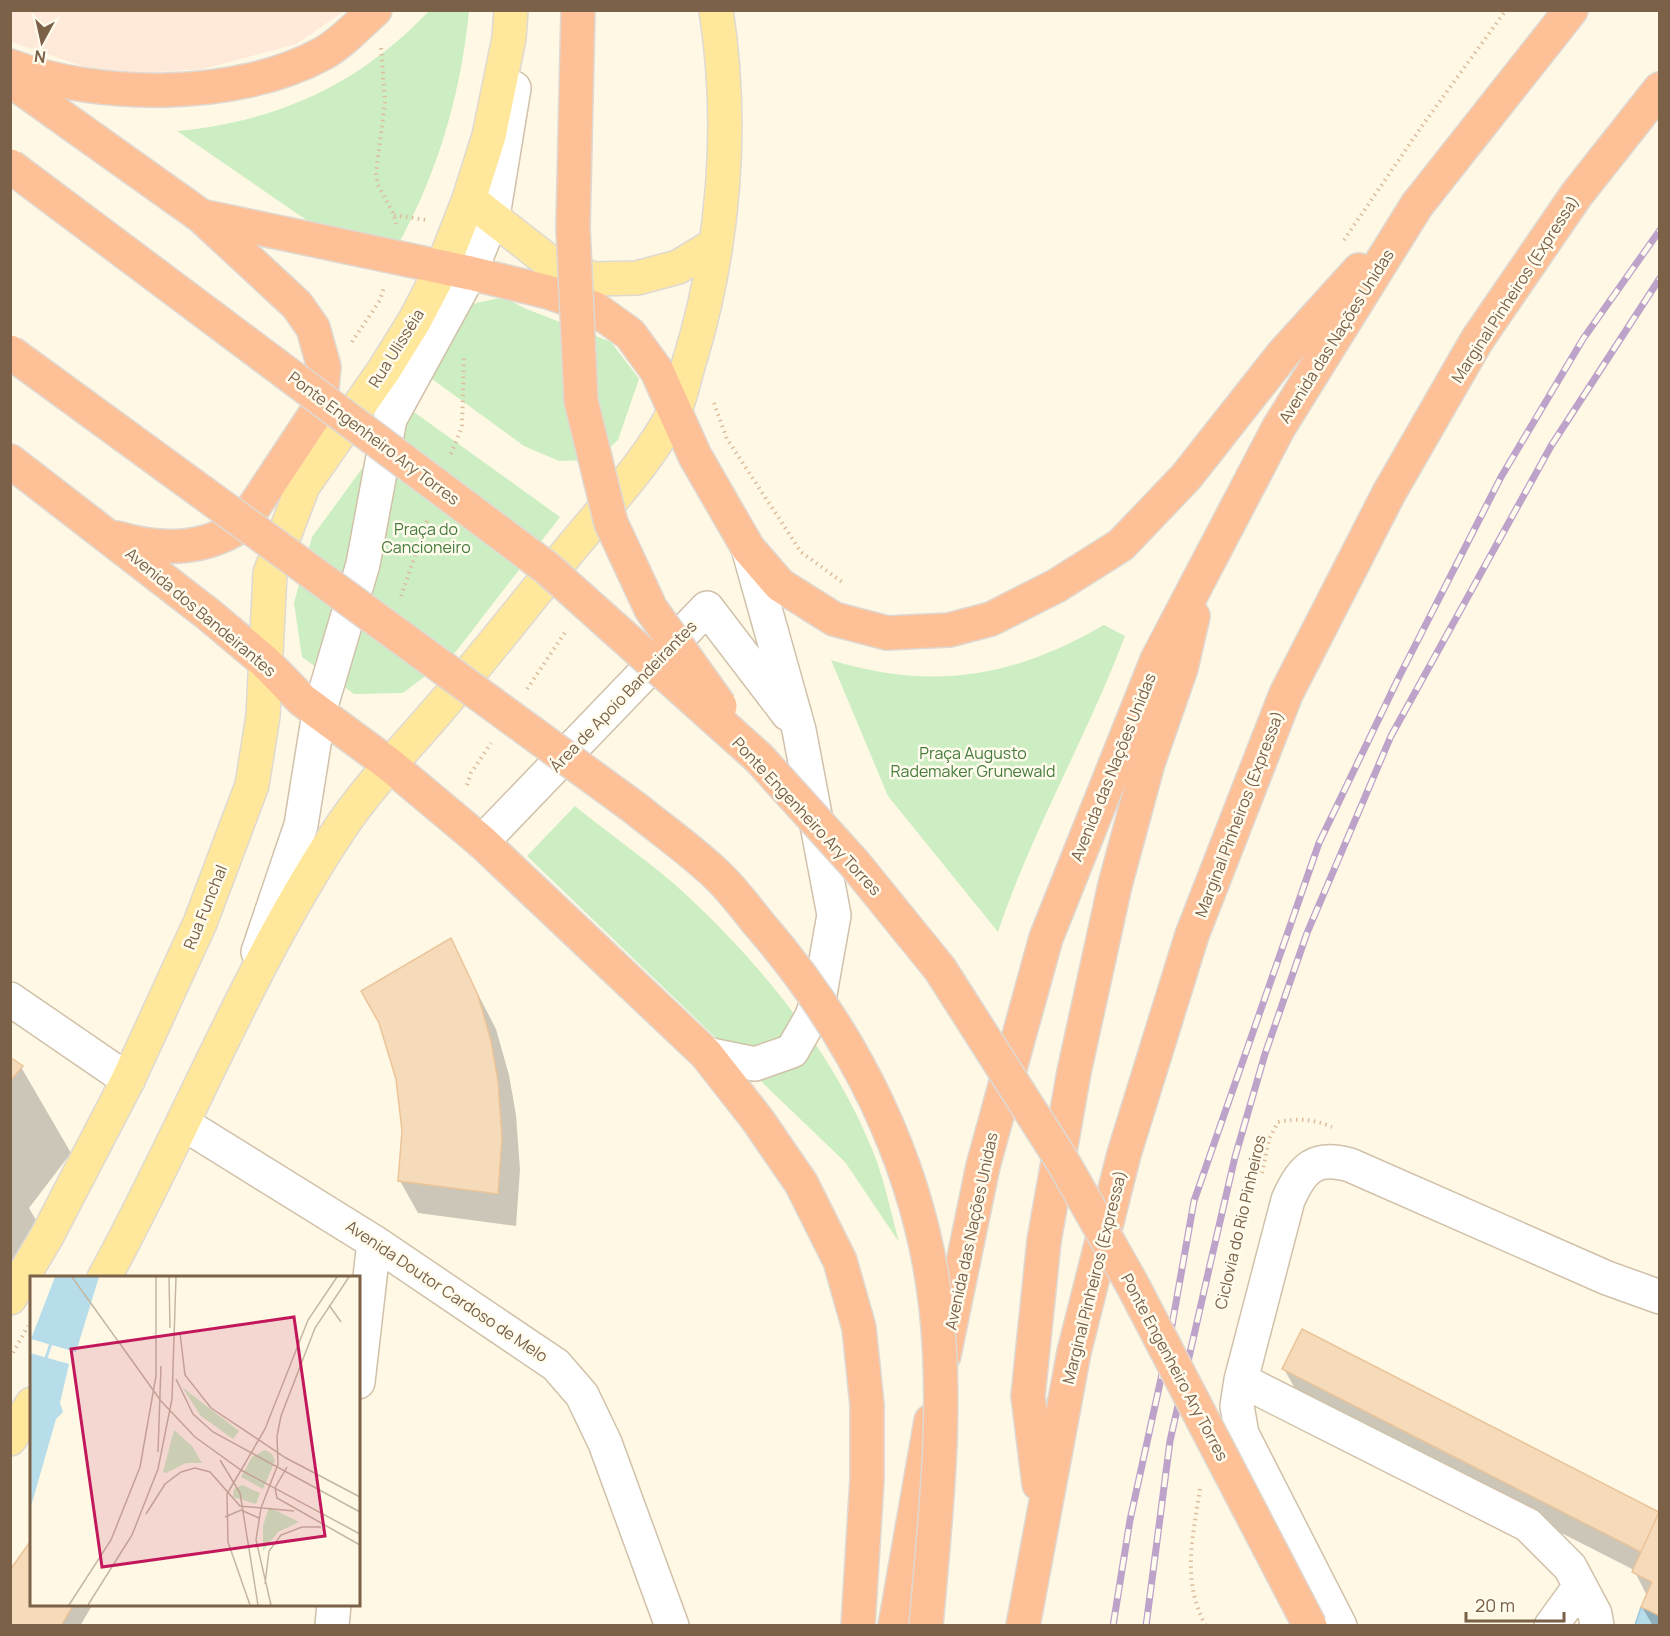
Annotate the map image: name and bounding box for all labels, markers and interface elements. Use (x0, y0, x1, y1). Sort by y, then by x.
north arrow (12, 12, 72, 72)
text: N (33, 45, 47, 69)
street label: Marginal Pinheiros (Expressa) (1446, 191, 1584, 387)
street label: Avenida das Nações Unidas (1273, 245, 1399, 427)
street label: Rua Ulisséia (363, 304, 429, 392)
street label: Ponte Engenheiro Ary Torres (284, 366, 464, 510)
park label: Praça do Cancioneiro (381, 518, 471, 558)
street label: Avenida dos Bandeirantes (121, 542, 281, 682)
street label: Área de Apoio Bandeirantes (545, 615, 701, 777)
street label: Avenida das Nações Unidas (1065, 670, 1161, 864)
street label: Marginal Pinheiros (Expressa) (1189, 708, 1289, 920)
street label: Ponte Engenheiro Ary Torres (728, 732, 886, 900)
park label: Praça Augusto Rademaker Grunewald (890, 742, 1056, 782)
street label: Rua Funchal (178, 861, 232, 953)
street label: Avenida das Nações Unidas (939, 1130, 1003, 1332)
street label: Ciclovia do Rio Pinheiros (1209, 1133, 1271, 1311)
street label: Marginal Pinheiros (Expressa) (1057, 1168, 1131, 1386)
street label: Avenida Doutor Cardoso de Melo (342, 1215, 552, 1367)
street label: Ponte Engenheiro Ary Torres (1116, 1270, 1234, 1464)
inset map (30, 1276, 360, 1606)
scale bar (1466, 1585, 1564, 1623)
text: 20 m (1475, 1593, 1515, 1617)

